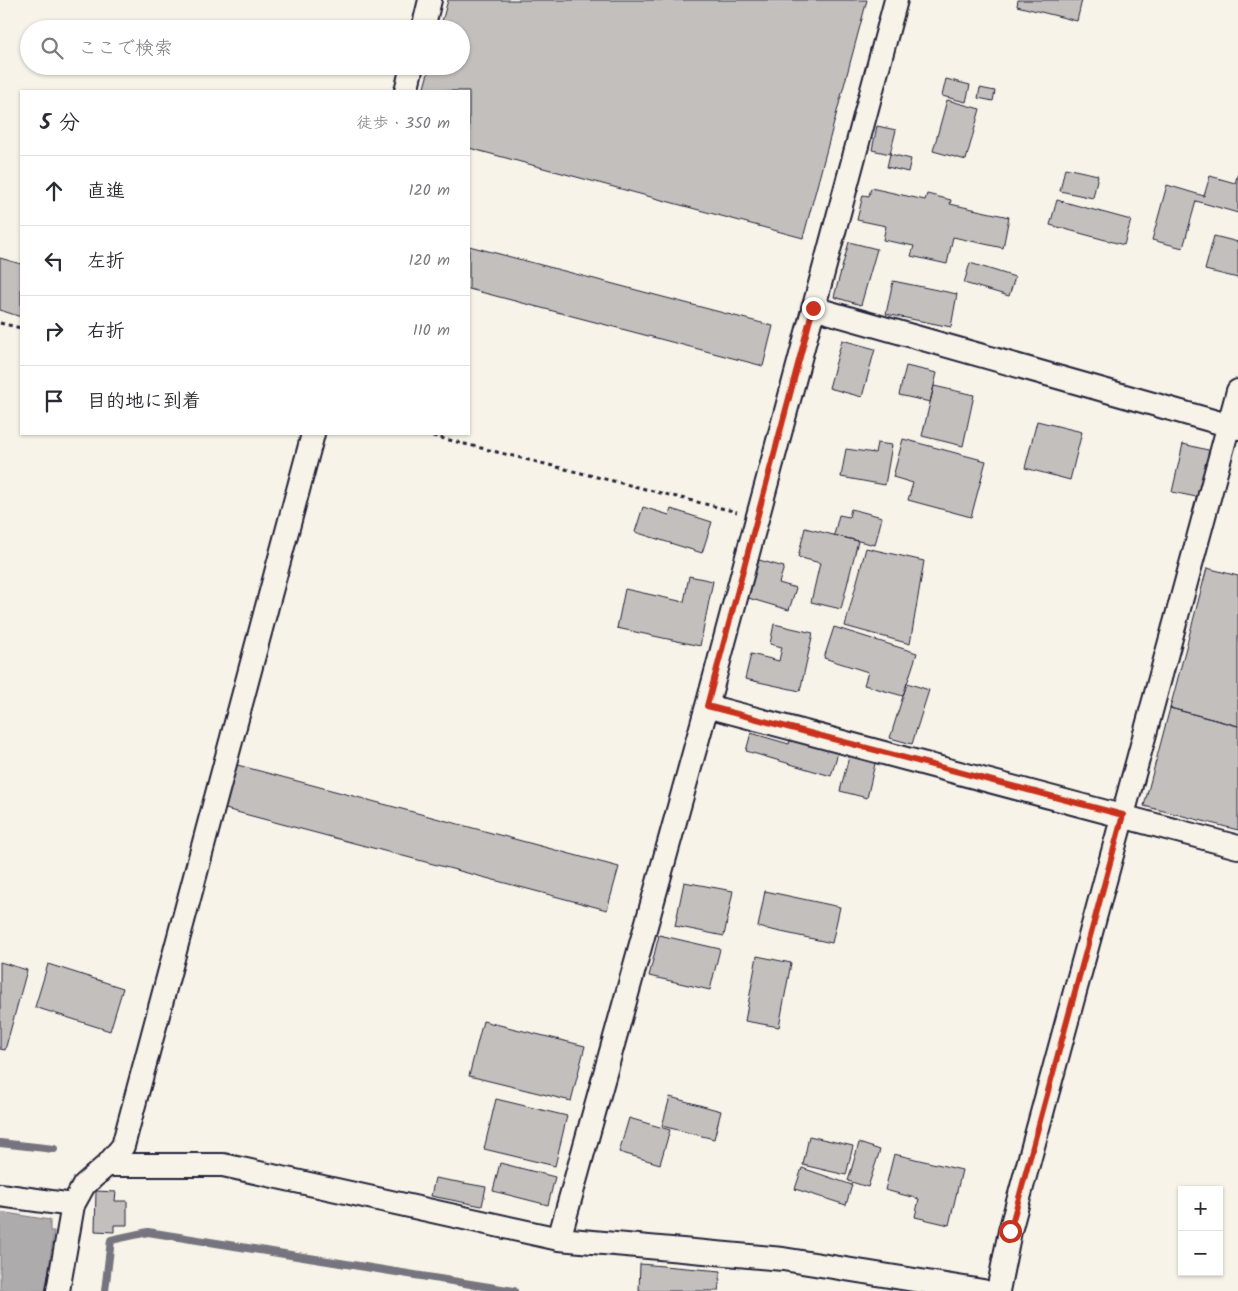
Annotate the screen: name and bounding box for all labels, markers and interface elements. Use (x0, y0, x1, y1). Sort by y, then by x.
search box (20, 20, 470, 75)
icon: search (38, 34, 66, 62)
text: ここで検索 (78, 34, 173, 64)
text: 5 分 (40, 107, 80, 140)
text: 徒歩 · 350 m (356, 111, 450, 136)
icon: ahead (40, 177, 68, 205)
text: 直進 (87, 177, 125, 207)
text: 120 m (409, 178, 450, 203)
icon: left (40, 247, 68, 275)
text: 左折 (87, 247, 125, 277)
text: 120 m (409, 248, 450, 273)
route end (802, 297, 825, 320)
icon: right (40, 317, 68, 345)
text: 右折 (87, 317, 125, 347)
text: 110 m (413, 318, 450, 343)
icon: arrive (40, 387, 68, 415)
text: 目的地に到着 (87, 387, 201, 417)
map controls (1178, 1186, 1223, 1276)
button: + (1178, 1186, 1223, 1231)
route start (999, 1220, 1022, 1243)
button: − (1178, 1231, 1223, 1276)

